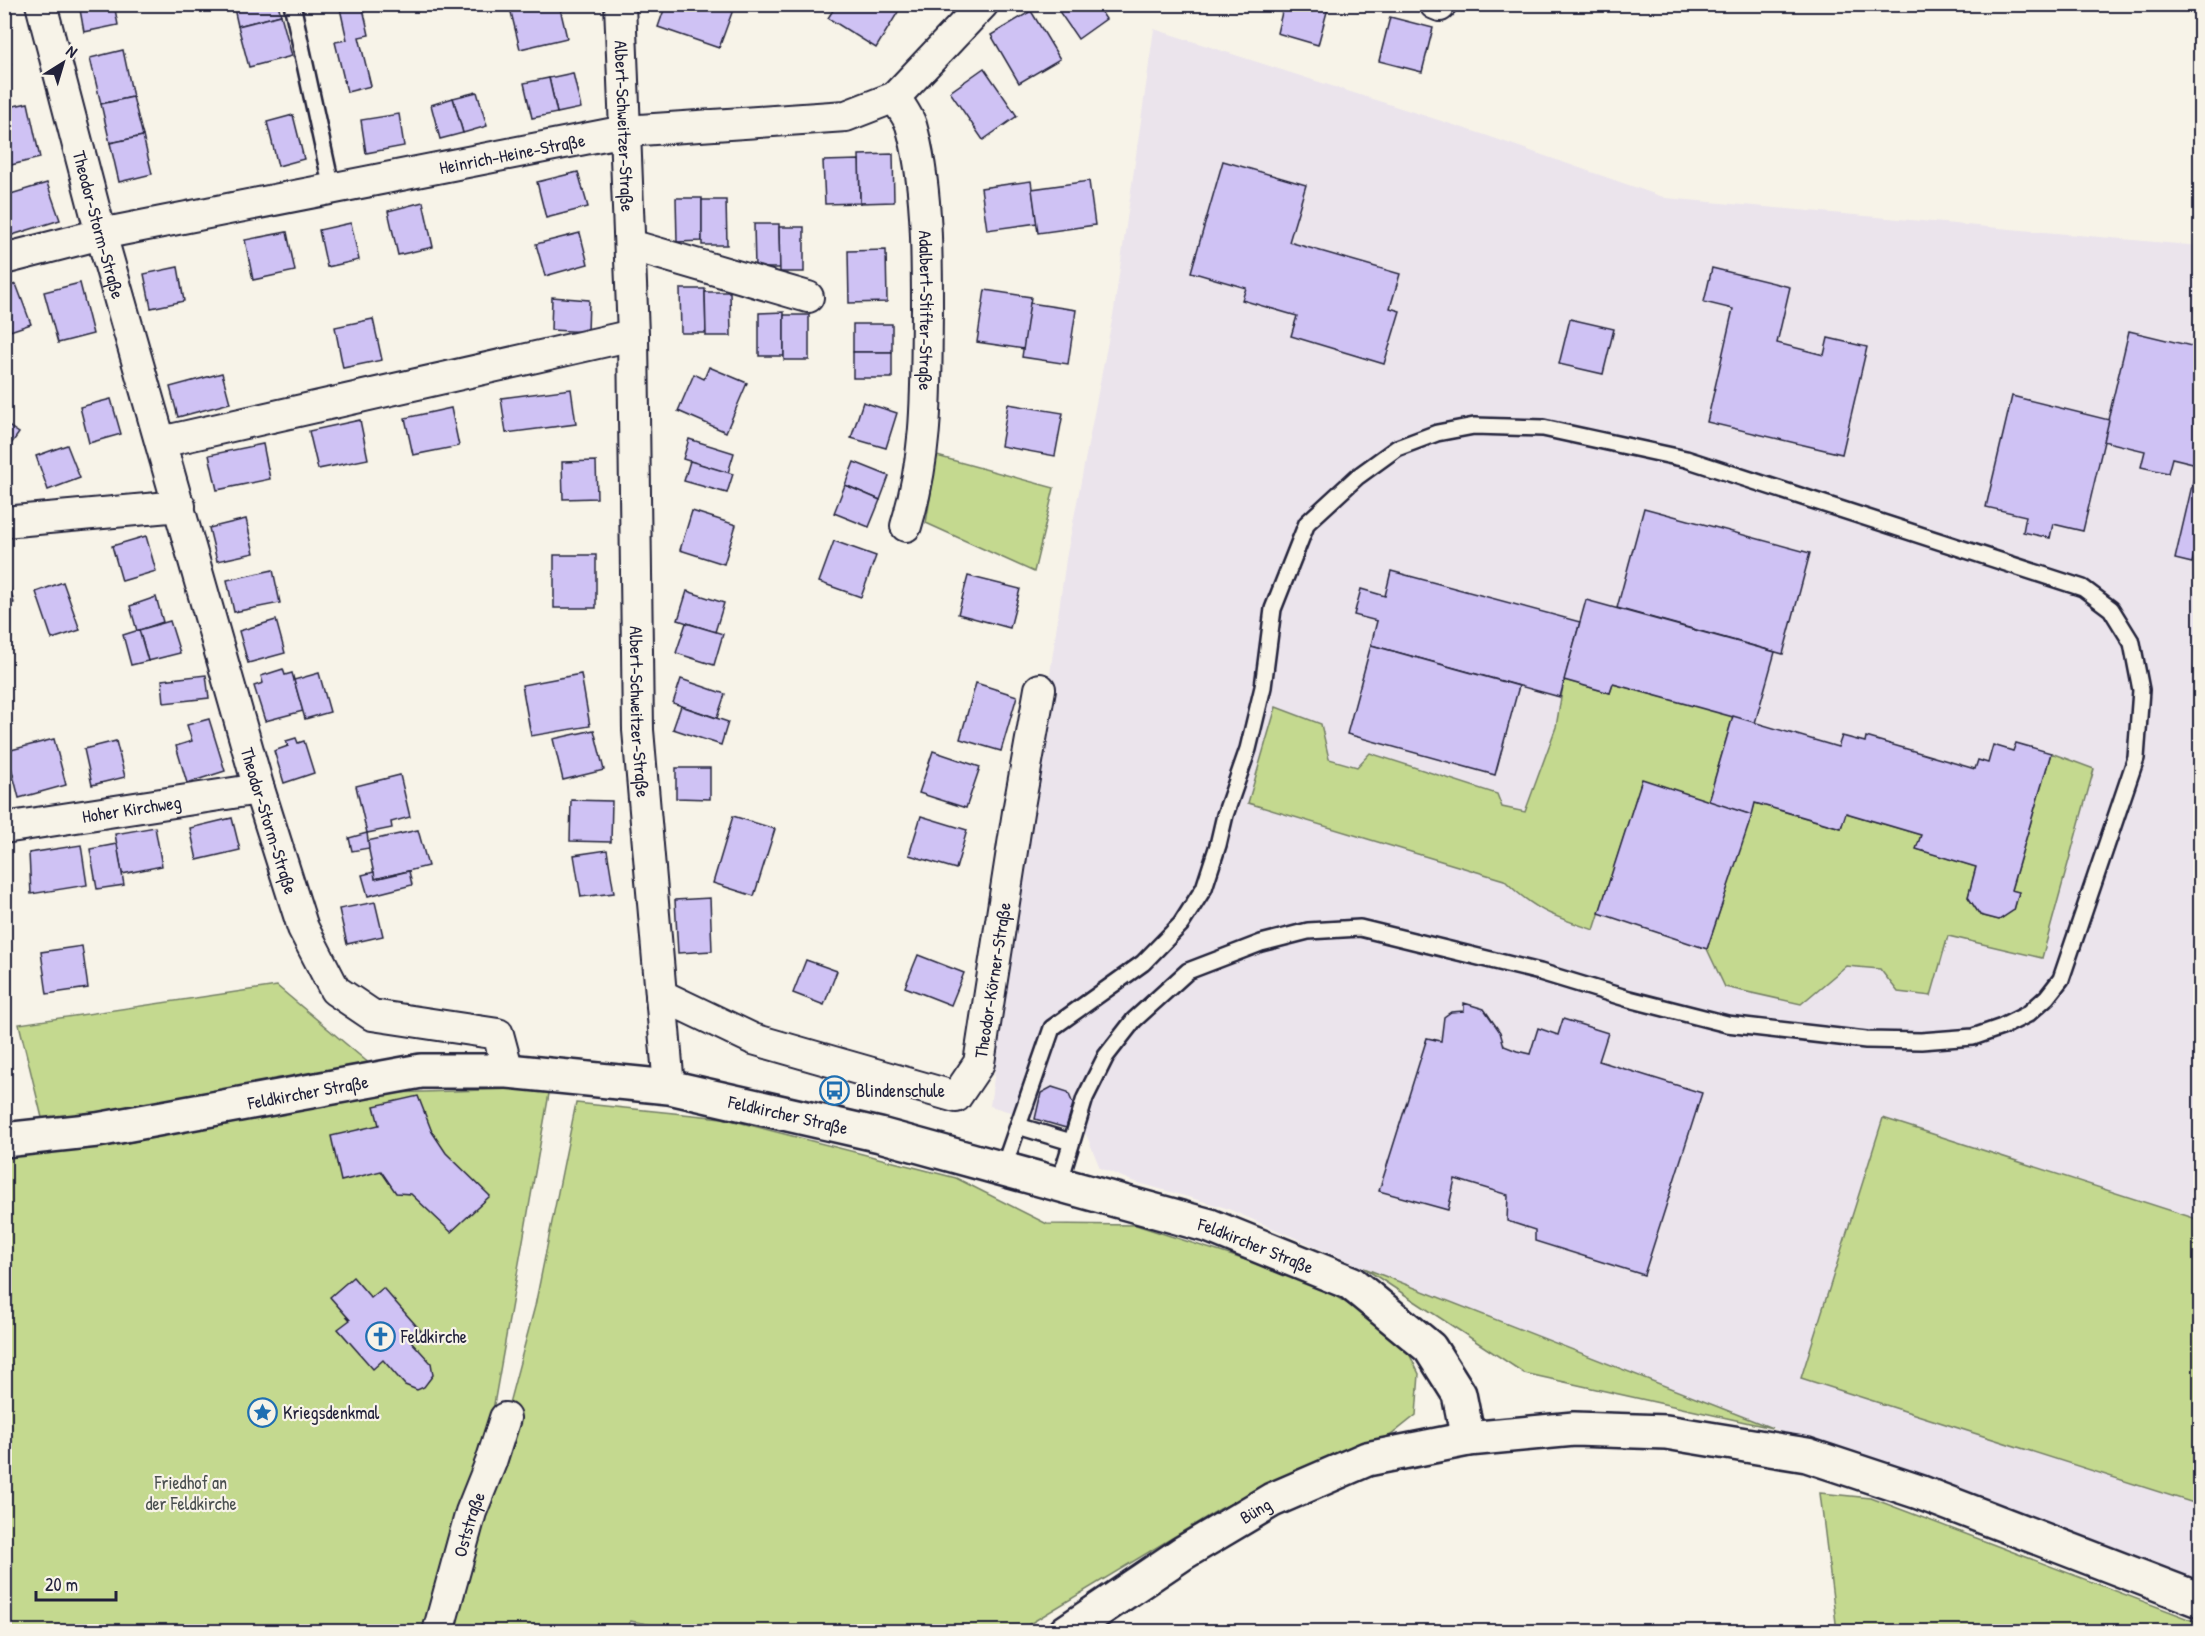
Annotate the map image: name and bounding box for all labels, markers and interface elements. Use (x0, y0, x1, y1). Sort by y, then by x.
north arrow (33, 33, 93, 93)
text: N (62, 40, 82, 63)
street label: Albert-Schweitzer-Straße (609, 40, 641, 212)
street label: Heinrich-Heine-Straße (437, 127, 587, 180)
street label: Theodor-Storm-Straße (67, 148, 131, 301)
street label: Adalbert-Stifter-Straße (913, 230, 940, 391)
street label: Albert-Schweitzer-Straße (624, 626, 656, 798)
street label: Theodor-Storm-Straße (235, 744, 304, 897)
street label: Hoher Kirchweg (80, 789, 183, 828)
street label: Theodor-Körner-Straße (967, 901, 1016, 1060)
street label: Feldkircher Straße (245, 1068, 370, 1115)
bus stop icon: Blindenschule (819, 1074, 851, 1106)
place label: Blindenschule (856, 1078, 945, 1103)
street label: Feldkircher Straße (725, 1088, 851, 1140)
street label: Feldkircher Straße (1195, 1211, 1317, 1279)
church icon: Feldkirche (364, 1320, 396, 1352)
place label: Feldkirche (400, 1324, 467, 1349)
place icon: Kriegsdenkmal (246, 1396, 278, 1428)
place label: Kriegsdenkmal (283, 1400, 380, 1425)
park label: Friedhof an der Feldkirche (145, 1470, 237, 1516)
street label: Oststraße (447, 1488, 490, 1560)
street label: Büng (1235, 1491, 1275, 1529)
scale bar (36, 1564, 116, 1602)
text: 20 m (45, 1572, 78, 1597)

